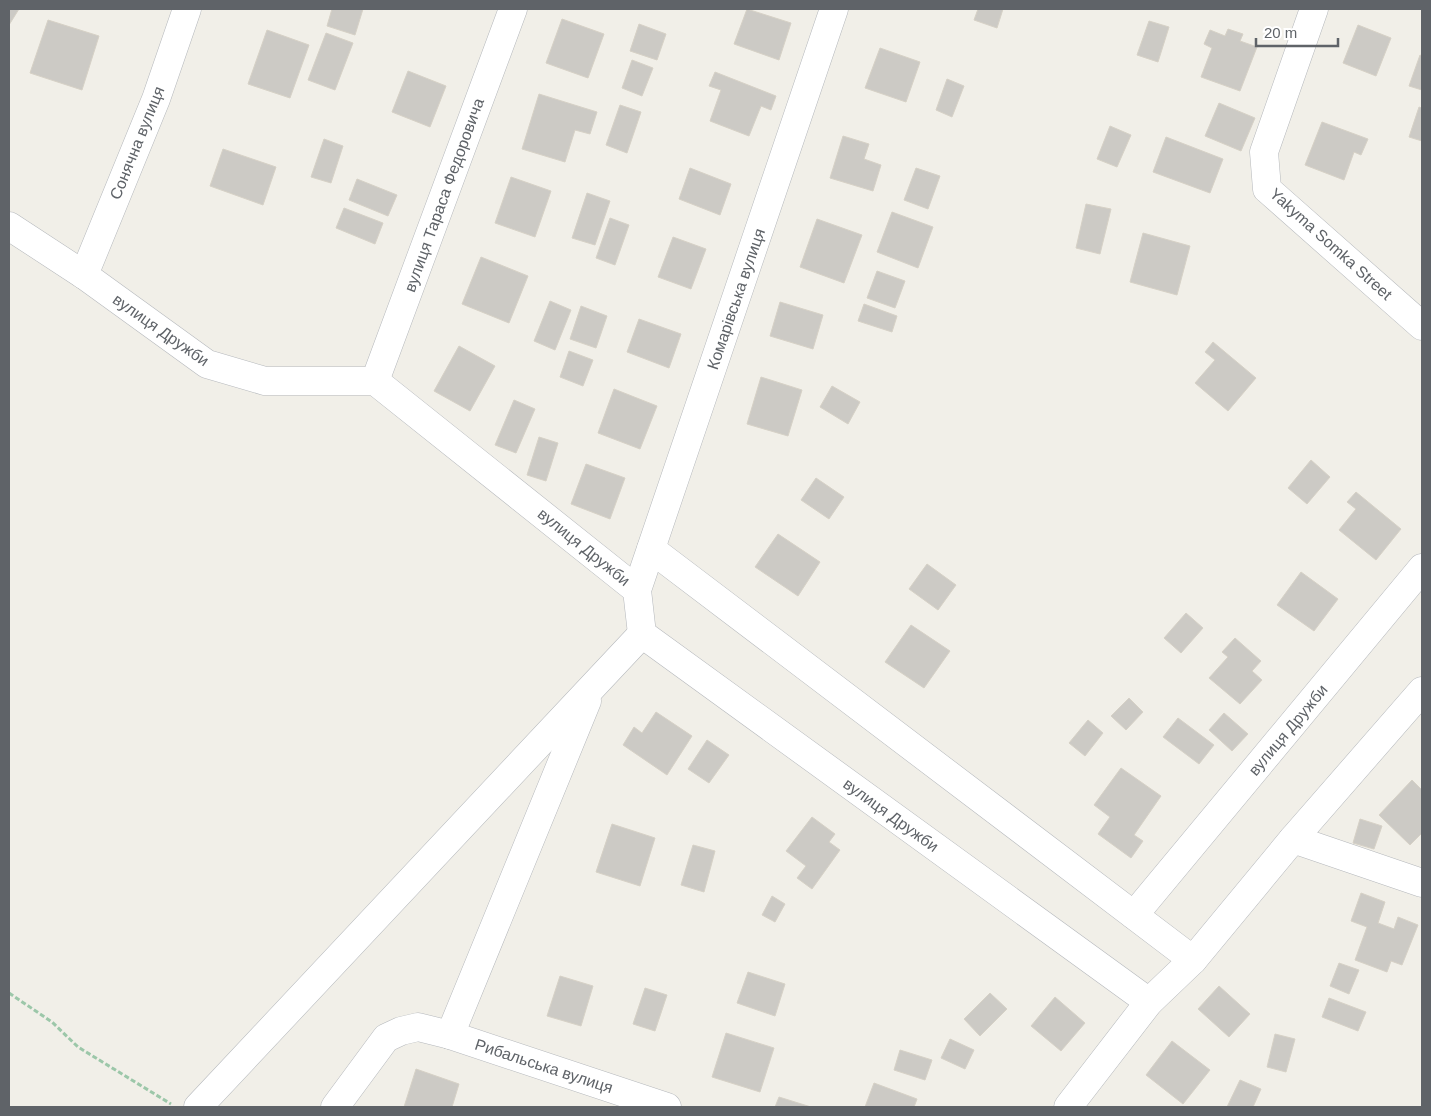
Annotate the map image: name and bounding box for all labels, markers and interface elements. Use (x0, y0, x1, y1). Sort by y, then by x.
scale bar (1256, 15, 1338, 47)
text: 20 m (1264, 24, 1297, 41)
street label: Сонячна вулиця (107, 84, 167, 202)
street label: вулиця Тараса Федоровича (401, 96, 487, 294)
street label: Yakyma Somka Street (1267, 185, 1396, 304)
street label: Комарівська вулиця (704, 226, 768, 372)
street label: вулиця Дружби (110, 291, 212, 369)
street label: вулиця Дружби (535, 505, 633, 589)
street label: вулиця Дружби (1245, 681, 1331, 779)
street label: вулиця Дружби (840, 775, 942, 855)
street label: Рибальська вулиця (473, 1036, 615, 1096)

